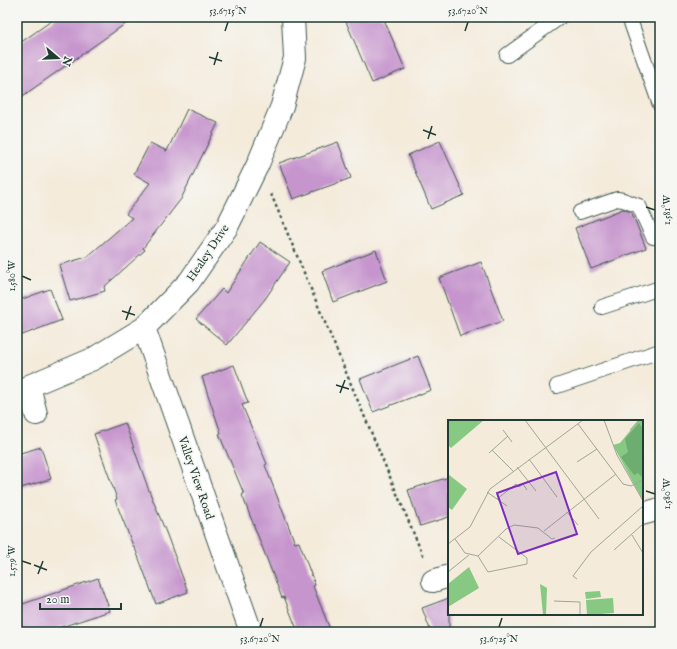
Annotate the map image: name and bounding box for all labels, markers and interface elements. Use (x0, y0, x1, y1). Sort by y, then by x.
text: 53.6715°N (209, 5, 247, 18)
text: 53.6720°N (448, 5, 488, 18)
north arrow (38, 38, 78, 78)
text: N (58, 53, 75, 68)
text: 1.581°W (661, 195, 674, 225)
street label: Healey Drive (183, 221, 233, 285)
text: 1.580°W (6, 260, 19, 292)
inset map (448, 420, 643, 615)
street label: Valley View Road (174, 434, 217, 522)
text: 1.580°W (661, 478, 674, 510)
text: 1.579°W (6, 545, 19, 577)
scale bar (40, 585, 121, 611)
text: 20 m (46, 592, 69, 607)
text: 53.6720°N (240, 633, 280, 646)
text: 53.6725°N (480, 633, 519, 646)

